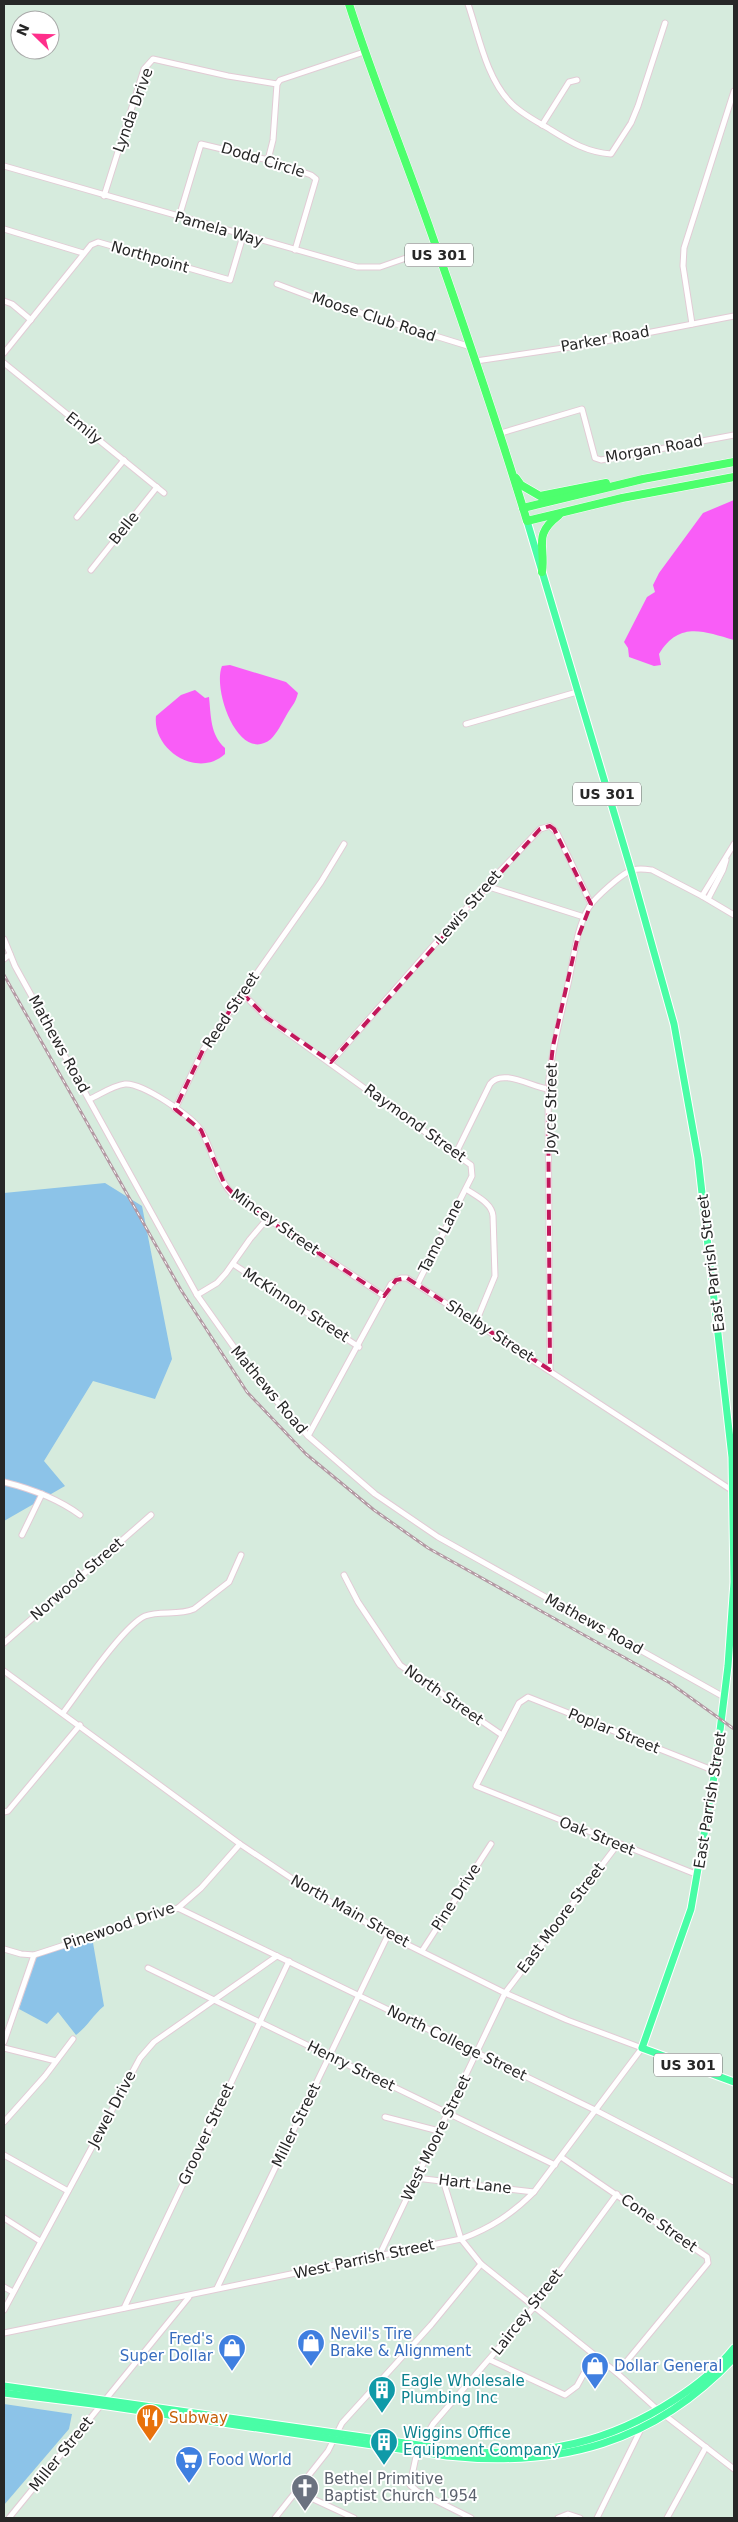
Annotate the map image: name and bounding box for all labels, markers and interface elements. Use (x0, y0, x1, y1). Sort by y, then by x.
north arrow (10, 10, 60, 60)
text: N (13, 21, 33, 38)
street label: Lynda Drive (109, 65, 157, 155)
street label: Dodd Circle (219, 139, 307, 181)
street label: Pamela Way (173, 208, 266, 250)
street label: Northpoint (109, 237, 191, 277)
road number: US 301 (405, 244, 473, 266)
street label: Moose Club Road (310, 288, 438, 346)
street label: Parker Road (559, 322, 651, 356)
street label: Emily (62, 408, 106, 448)
street label: Morgan Road (604, 432, 704, 466)
street label: Belle (105, 508, 143, 548)
road number: US 301 (573, 782, 641, 806)
street label: Lewis Street (431, 866, 505, 948)
street label: Reed Street (199, 968, 263, 1052)
street label: Mathews Road (25, 992, 93, 1096)
street label: Joyce Street (541, 1063, 561, 1154)
street label: Raymond Street (361, 1080, 469, 1166)
street label: Mincey Street (228, 1185, 323, 1259)
street label: East Parrish Street (694, 1193, 728, 1333)
street label: Tamo Lane (414, 1196, 467, 1277)
street label: McKinnon Street (239, 1264, 353, 1346)
street label: Shelby Street (443, 1296, 537, 1366)
street label: Mathews Road (227, 1342, 311, 1438)
street label: Norwood Street (27, 1534, 127, 1624)
street label: Mathews Road (542, 1590, 646, 1658)
street label: North Street (401, 1661, 487, 1729)
street label: Poplar Street (566, 1704, 662, 1758)
street label: East Parrish Street (690, 1730, 730, 1870)
street label: Oak Street (557, 1813, 638, 1859)
street label: East Moore Street (514, 1859, 609, 1977)
street label: Pine Drive (428, 1860, 484, 1934)
street label: North Main Street (288, 1871, 413, 1951)
street label: Pinewood Drive (61, 1899, 177, 1953)
street label: North College Street (384, 2001, 530, 2085)
street label: Henry Street (304, 2037, 398, 2095)
road number: US 301 (654, 2054, 722, 2076)
street label: Jewel Drive (84, 2068, 140, 2151)
street label: West Moore Street (398, 2072, 474, 2204)
street label: Groover Street (175, 2080, 238, 2188)
street label: Miller Street (268, 2080, 324, 2170)
street label: Hart Lane (437, 2171, 513, 2197)
street label: Cone Street (617, 2190, 701, 2256)
street label: West Parrish Street (292, 2235, 436, 2283)
street label: Laircey Street (488, 2265, 566, 2359)
place label: Nevil's Tire Brake & Alignment (330, 2325, 471, 2360)
shop icon: Nevil's Tire Brake & Alignment (296, 2328, 326, 2367)
place label: Fred's Super Dollar (120, 2330, 214, 2365)
shop icon: Fred's Super Dollar (217, 2333, 247, 2372)
shop icon: Dollar General (580, 2351, 610, 2390)
place label: Dollar General (614, 2357, 722, 2375)
place label: Eagle Wholesale Plumbing Inc (401, 2372, 525, 2407)
building icon: Eagle Wholesale Plumbing Inc (367, 2375, 397, 2414)
restaurant icon: Subway (135, 2403, 165, 2442)
place label: Subway (169, 2409, 228, 2427)
street label: Miller Street (25, 2413, 97, 2495)
place label: Wiggins Office Equipment Company (403, 2424, 561, 2459)
building icon: Wiggins Office Equipment Company (369, 2427, 399, 2466)
supermarket icon: Food World (174, 2445, 204, 2484)
place label: Food World (208, 2451, 292, 2469)
place label: Bethel Primitive Baptist Church 1954 (324, 2470, 478, 2505)
church icon: Bethel Primitive Baptist Church 1954 (290, 2473, 320, 2512)

